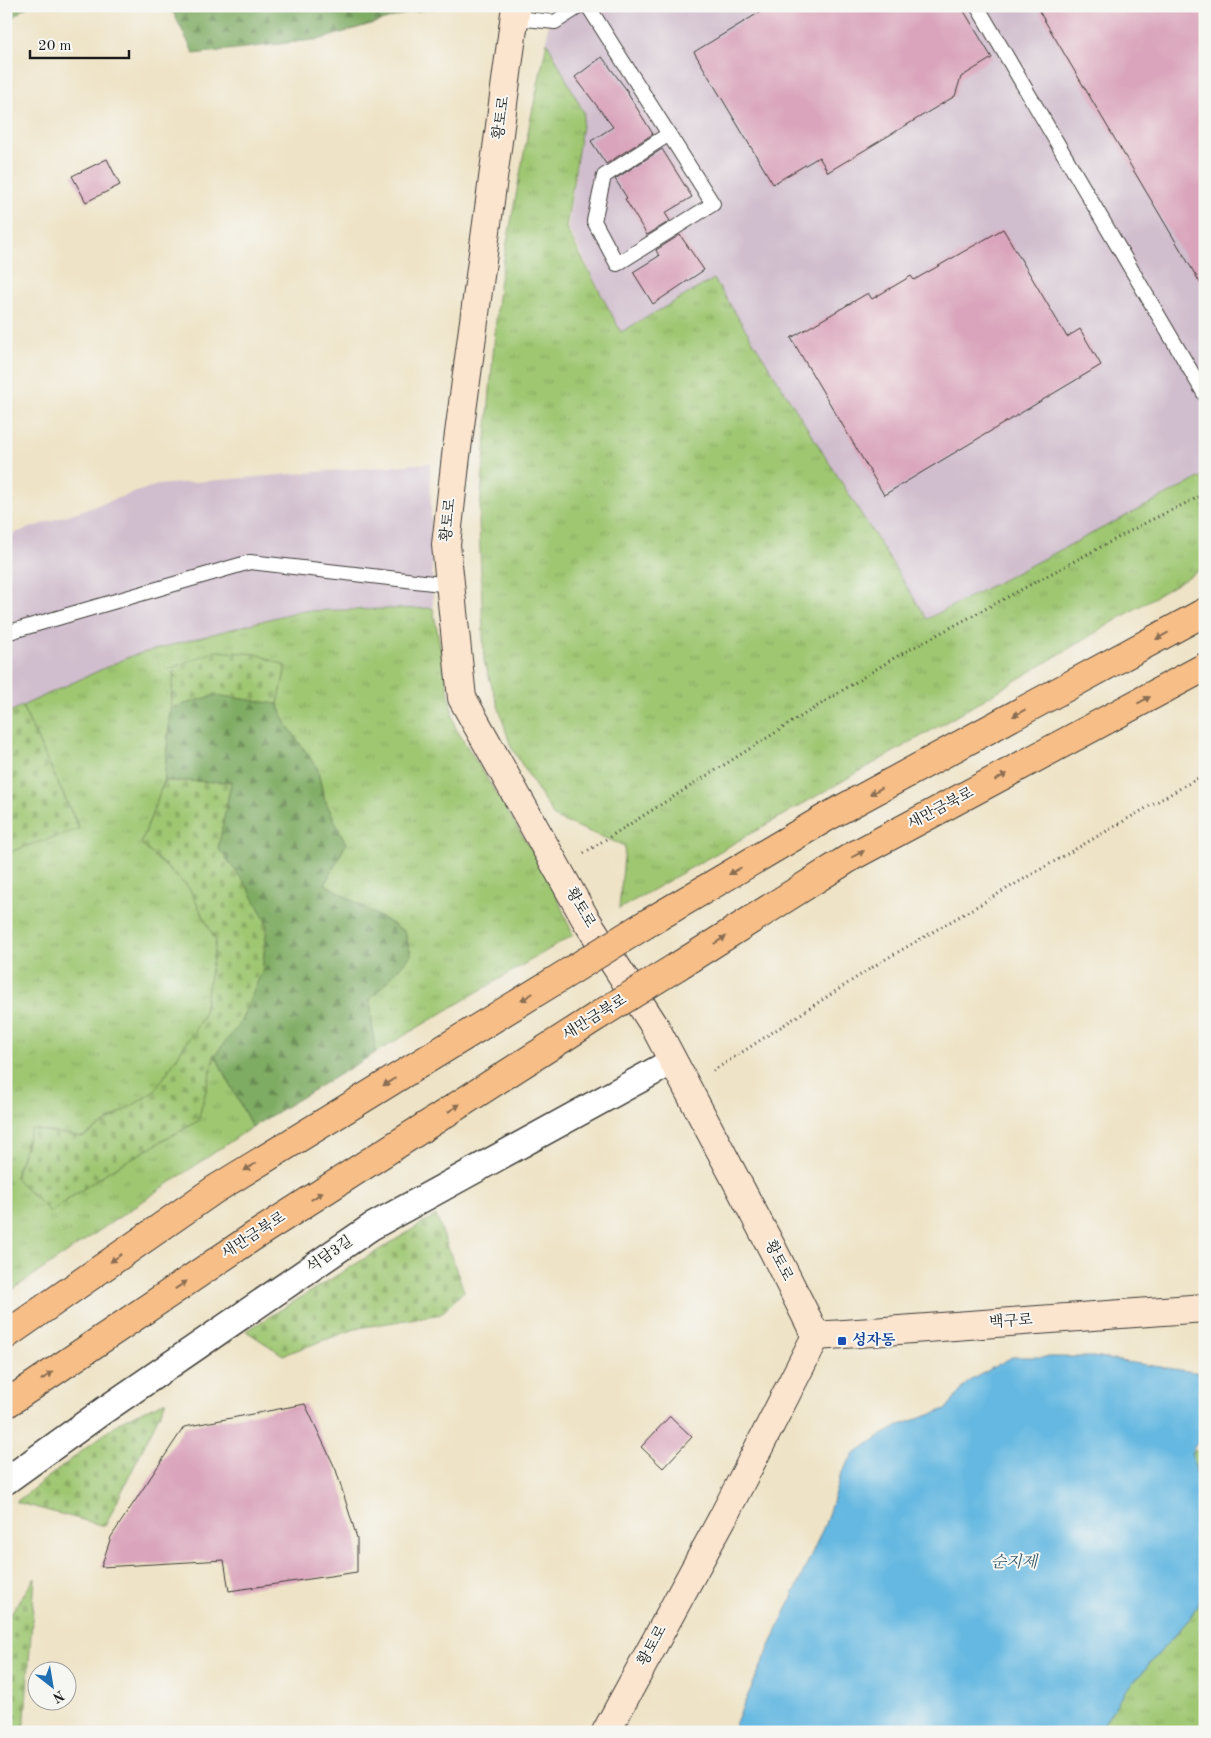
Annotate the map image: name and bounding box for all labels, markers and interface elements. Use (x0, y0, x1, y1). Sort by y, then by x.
scale bar (30, 28, 129, 60)
text: 20 m (38, 39, 72, 54)
street label: 황토로 (490, 95, 513, 141)
street label: 황토로 (437, 497, 459, 542)
one-way arrow (1155, 631, 1169, 640)
one-way arrow (1137, 696, 1151, 704)
one-way arrow (1012, 709, 1026, 717)
one-way arrow (993, 773, 1008, 781)
street label: 새만금북로 (904, 782, 977, 833)
one-way arrow (870, 786, 883, 795)
one-way arrow (850, 850, 865, 858)
one-way arrow (729, 867, 742, 876)
street label: 황토로 (563, 884, 599, 931)
one-way arrow (713, 935, 726, 944)
street label: 새만금북로 (559, 990, 630, 1044)
one-way arrow (521, 993, 534, 1002)
one-way arrow (382, 1078, 395, 1087)
one-way arrow (447, 1103, 460, 1113)
one-way arrow (244, 1163, 257, 1172)
one-way arrow (310, 1191, 323, 1200)
street label: 새만금북로 (218, 1207, 289, 1262)
street label: 석담3길 (303, 1232, 356, 1276)
street label: 황토로 (761, 1237, 797, 1284)
one-way arrow (109, 1253, 123, 1263)
one-way arrow (174, 1280, 188, 1290)
street label: 백구로 (989, 1311, 1034, 1331)
place label: 성자동 (852, 1331, 896, 1349)
marker: 성자동 (836, 1335, 848, 1347)
one-way arrow (40, 1371, 53, 1381)
water label: 순지제 (991, 1553, 1039, 1571)
street label: 황토로 (634, 1622, 670, 1669)
north arrow (28, 1660, 78, 1710)
text: N (50, 1688, 66, 1705)

